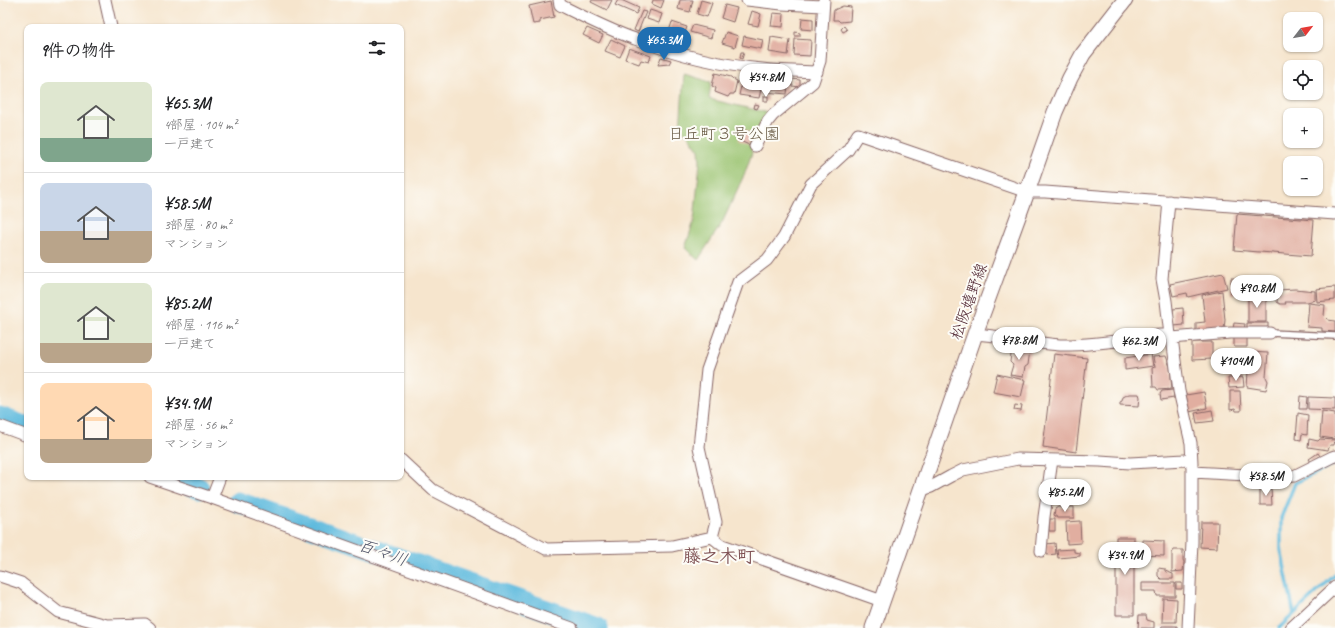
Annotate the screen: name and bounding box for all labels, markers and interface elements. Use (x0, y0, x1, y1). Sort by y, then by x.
north arrow (1283, 12, 1323, 52)
map controls (1283, 12, 1323, 196)
pin: ¥65.3M (631, 27, 697, 61)
text: ¥65.3M (646, 32, 682, 48)
icon: filters (366, 37, 388, 59)
text: 9件の物件 (40, 40, 115, 61)
button: locate (1283, 60, 1323, 100)
pin: ¥54.8M (733, 64, 799, 98)
text: ¥54.8M (748, 69, 784, 85)
text: ¥65.3M (164, 93, 210, 114)
icon: home (72, 98, 120, 146)
button: + (1283, 108, 1323, 148)
text: 4部屋 · 104 m² (164, 117, 237, 133)
park label: 日丘町３号公園 (668, 124, 780, 144)
text: 一戸建て (164, 136, 216, 152)
button: − (1283, 156, 1323, 196)
text: ¥58.5M (164, 193, 210, 214)
icon: home (72, 199, 120, 247)
text: 3部屋 · 80 m² (164, 217, 231, 233)
text: マンション (164, 236, 228, 252)
street label: 松阪嬉野線 (946, 260, 992, 342)
pin: ¥90.8M (1224, 275, 1290, 309)
text: ¥90.8M (1239, 280, 1275, 296)
text: ¥85.2M (164, 293, 210, 314)
icon: home (72, 299, 120, 347)
text: 4部屋 · 116 m² (164, 317, 237, 333)
pin: ¥78.8M (986, 327, 1052, 361)
pin: ¥62.3M (1106, 328, 1172, 362)
text: ¥78.8M (1001, 332, 1037, 348)
text: ¥62.3M (1121, 333, 1157, 349)
text: 一戸建て (164, 336, 216, 352)
pin: ¥104M (1208, 348, 1264, 382)
text: ¥104M (1220, 353, 1252, 369)
text: ¥34.9M (164, 393, 210, 414)
icon: home (72, 399, 120, 447)
text: 2部屋 · 56 m² (164, 417, 231, 433)
text: マンション (164, 436, 228, 452)
pin: ¥58.5M (1233, 463, 1299, 497)
text: ¥58.5M (1248, 468, 1284, 484)
pin: ¥85.2M (1032, 479, 1098, 513)
text: ¥85.2M (1047, 484, 1083, 500)
water label: 百々川 (355, 534, 410, 571)
pin: ¥34.9M (1092, 542, 1158, 576)
district label: 藤之木町 (683, 545, 755, 567)
text: ¥34.9M (1107, 547, 1143, 563)

